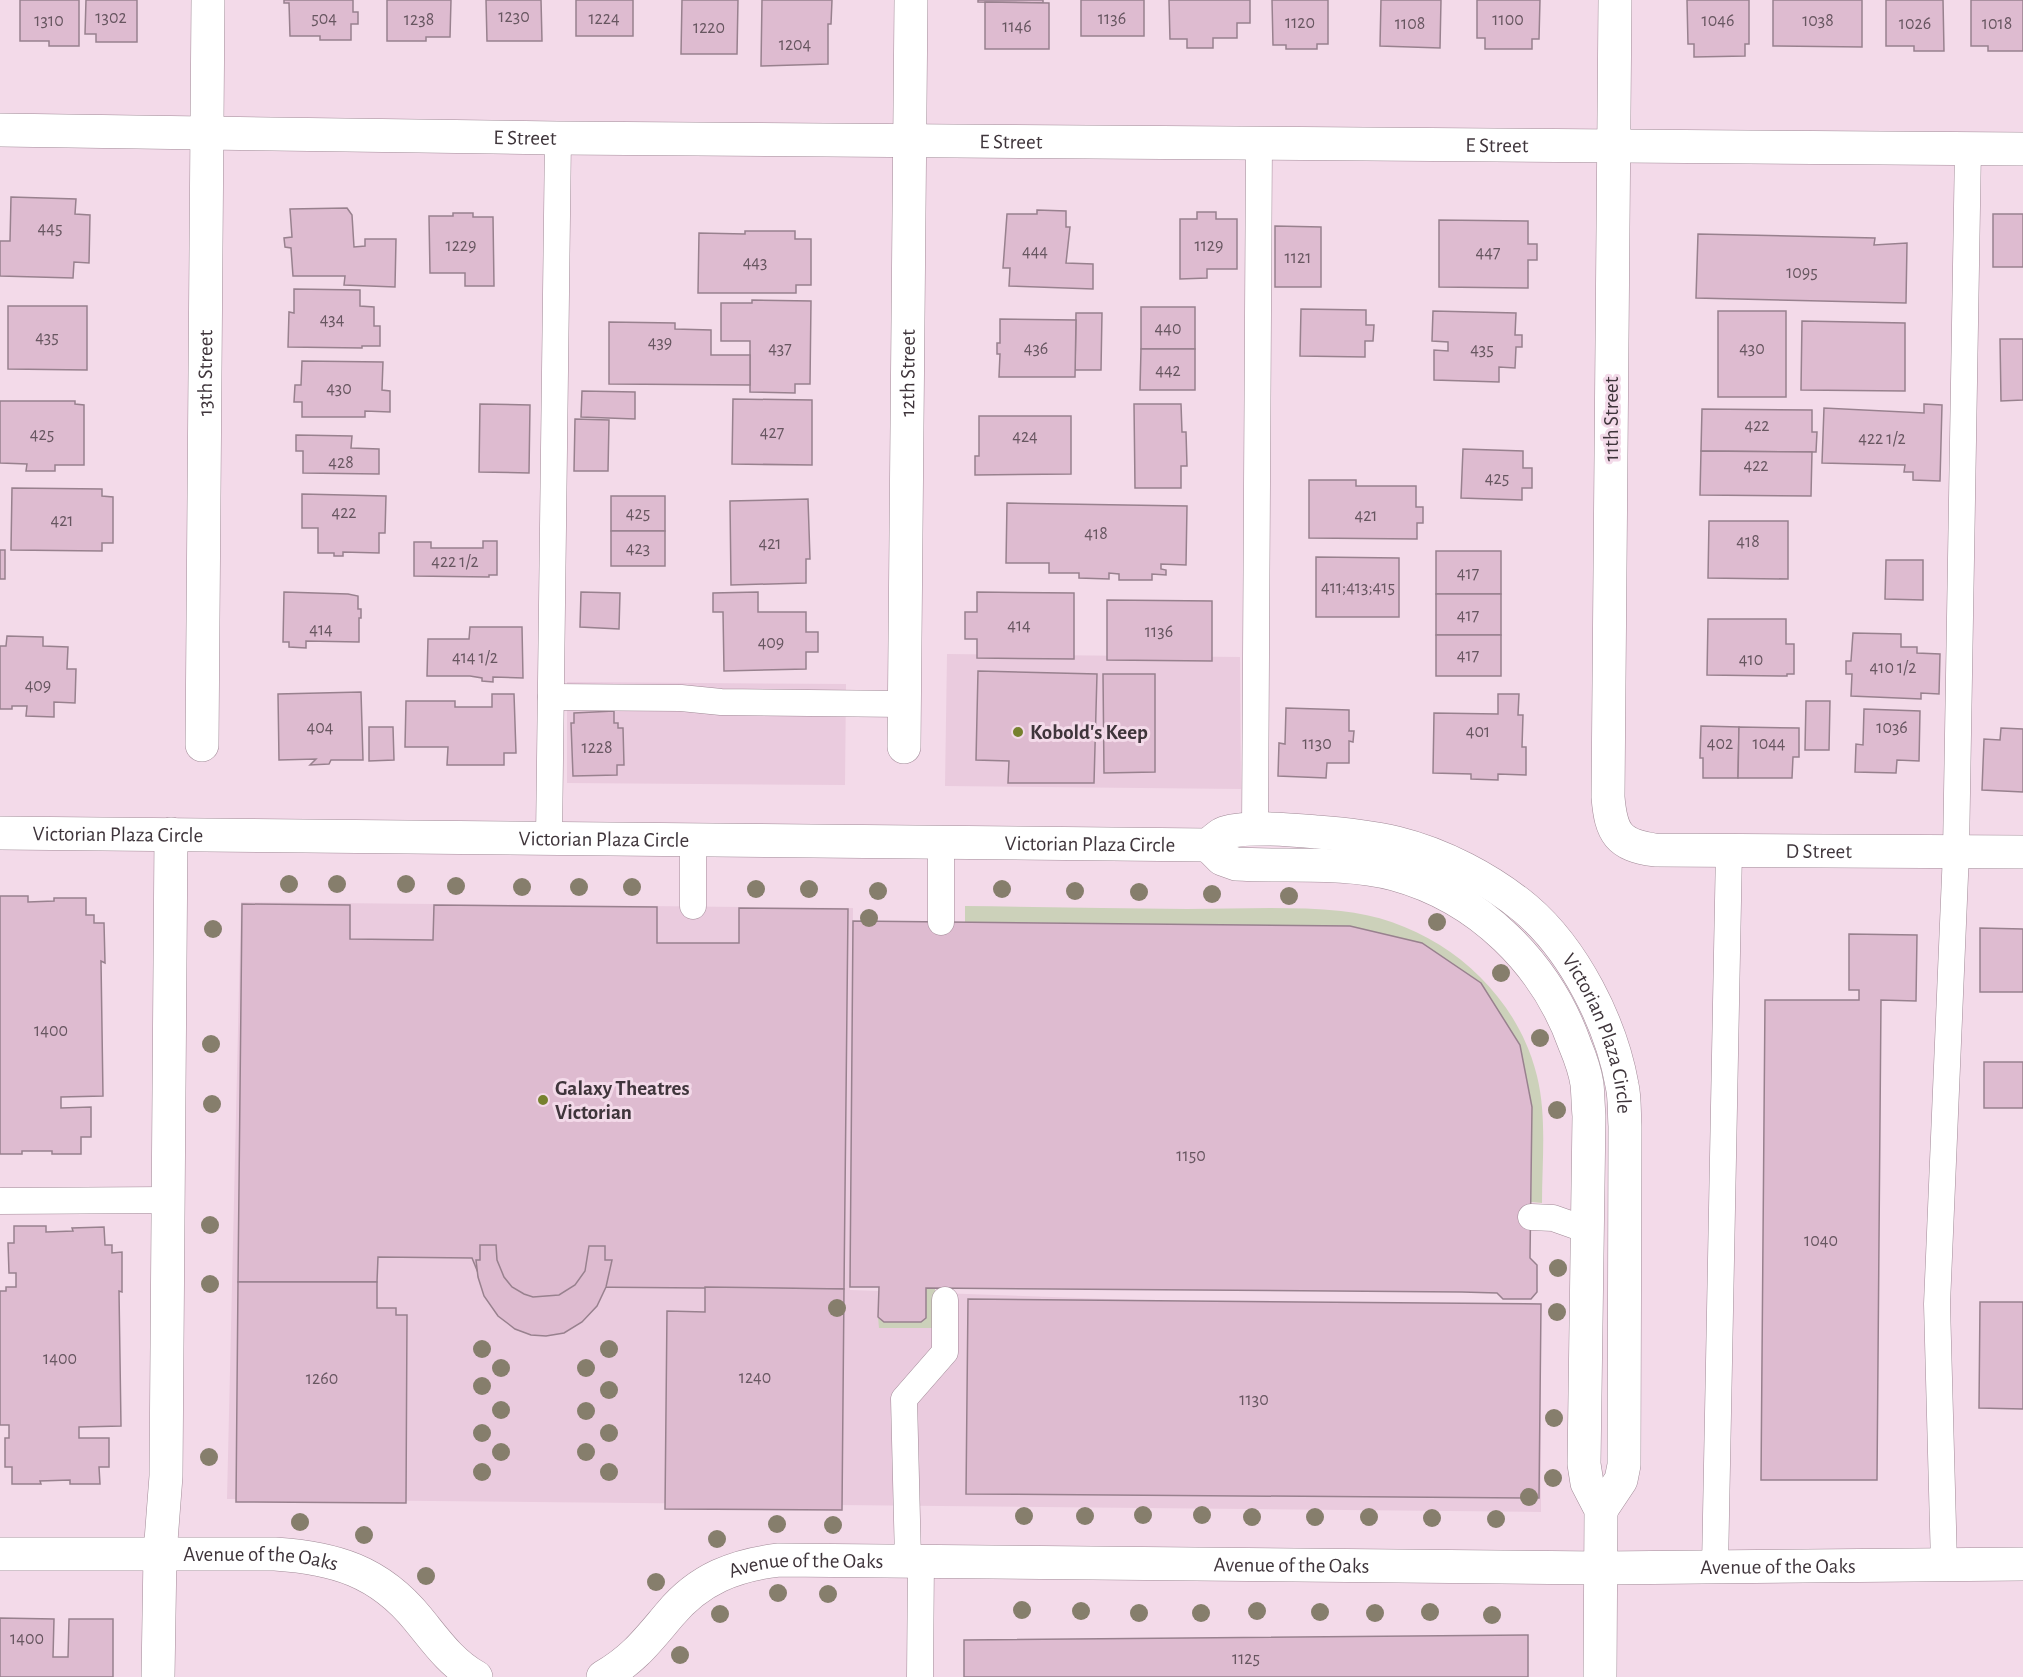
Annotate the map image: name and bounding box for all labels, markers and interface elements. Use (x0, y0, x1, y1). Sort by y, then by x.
house number: 1230 (498, 8, 530, 26)
house number: 1302 (95, 9, 127, 27)
house number: 504 (311, 10, 337, 28)
house number: 1224 (588, 10, 620, 28)
house number: 1136 (1098, 10, 1126, 28)
house number: 1238 (404, 11, 434, 29)
house number: 1100 (1492, 11, 1524, 29)
house number: 1310 (34, 12, 64, 30)
house number: 1046 (1702, 12, 1734, 30)
house number: 1038 (1802, 12, 1834, 30)
house number: 1120 (1285, 14, 1315, 32)
house number: 1108 (1395, 15, 1425, 33)
house number: 1026 (1899, 15, 1931, 33)
house number: 1018 (1982, 15, 2012, 33)
house number: 1146 (1002, 18, 1032, 36)
house number: 1220 (693, 19, 725, 37)
house number: 1204 (779, 36, 812, 54)
street label: E Street (493, 127, 557, 149)
street label: E Street (979, 131, 1043, 153)
street label: E Street (1465, 135, 1529, 156)
house number: 445 (38, 220, 62, 238)
house number: 1229 (445, 237, 477, 255)
house number: 1129 (1194, 237, 1224, 255)
house number: 444 (1022, 243, 1048, 261)
house number: 447 (1476, 244, 1500, 262)
house number: 1121 (1285, 249, 1311, 267)
house number: 443 (743, 254, 767, 272)
house number: 1095 (1786, 264, 1818, 282)
house number: 434 (320, 311, 345, 329)
house number: 440 (1155, 320, 1181, 338)
house number: 435 (35, 329, 59, 347)
street label: 13th Street (195, 329, 216, 416)
street label: 12th Street (897, 329, 919, 417)
house number: 439 (648, 334, 672, 352)
house number: 437 (768, 340, 792, 358)
house number: 436 (1024, 340, 1048, 358)
house number: 430 (1739, 340, 1765, 358)
house number: 435 (1470, 341, 1494, 359)
house number: 442 (1155, 362, 1181, 380)
street label: 11th Street (1601, 376, 1622, 461)
house number: 430 (326, 380, 352, 398)
house number: 422 (1744, 417, 1770, 435)
house number: 427 (760, 424, 784, 442)
house number: 425 (30, 426, 54, 444)
house number: 424 (1012, 428, 1038, 446)
house number: 422 1/2 (1858, 430, 1906, 448)
house number: 428 (328, 454, 354, 472)
house number: 422 (1743, 457, 1769, 475)
house number: 425 (1485, 470, 1509, 488)
house number: 422 (331, 504, 357, 522)
house number: 425 (626, 505, 650, 523)
house number: 421 (1354, 507, 1378, 525)
house number: 421 (50, 512, 74, 530)
house number: 418 (1084, 525, 1108, 543)
house number: 418 (1736, 533, 1760, 551)
house number: 421 (758, 535, 782, 553)
house number: 423 (626, 540, 650, 558)
house number: 422 1/2 (431, 553, 479, 571)
house number: 417 (1457, 565, 1479, 583)
house number: 411;413;415 (1321, 579, 1395, 597)
house number: 417 (1457, 607, 1479, 625)
house number: 414 (1007, 617, 1031, 635)
house number: 414 (309, 621, 333, 639)
house number: 1136 (1145, 623, 1173, 641)
house number: 409 (758, 634, 784, 652)
house number: 417 (1457, 647, 1479, 665)
house number: 414 1/2 (452, 649, 498, 667)
house number: 410 (1739, 651, 1763, 669)
house number: 410 1/2 (1870, 659, 1916, 677)
house number: 409 (25, 677, 51, 695)
house number: 404 (307, 719, 334, 737)
house number: 1036 (1876, 719, 1908, 737)
place label: Kobold's Keep (1030, 722, 1148, 743)
house number: 401 (1466, 723, 1490, 741)
marker: Kobold's Keep (1011, 725, 1025, 739)
house number: 1130 (1302, 735, 1332, 753)
house number: 402 (1707, 735, 1733, 753)
house number: 1044 (1752, 735, 1786, 753)
house number: 1228 (581, 739, 613, 757)
street label: Victorian Plaza Circle (33, 823, 203, 846)
street label: Victorian Plaza Circle (519, 828, 689, 851)
street label: Victorian Plaza Circle (1005, 833, 1175, 856)
street label: D Street (1785, 841, 1852, 862)
street label: Victorian Plaza Circle (1558, 950, 1634, 1114)
house number: 1400 (34, 1022, 68, 1040)
place label: Galaxy Theatres Victorian (555, 1078, 690, 1123)
marker: Galaxy Theatres Victorian (536, 1093, 550, 1107)
house number: 1150 (1176, 1147, 1206, 1165)
house number: 1040 (1804, 1232, 1838, 1250)
house number: 1400 (43, 1350, 77, 1368)
house number: 1240 (739, 1369, 771, 1387)
house number: 1260 (306, 1370, 338, 1388)
house number: 1130 (1239, 1391, 1269, 1409)
street label: Avenue of the Oaks (183, 1544, 341, 1575)
street label: Avenue of the Oaks (726, 1550, 883, 1582)
street label: Avenue of the Oaks (1214, 1554, 1369, 1577)
street label: Avenue of the Oaks (1700, 1556, 1856, 1578)
house number: 1400 (10, 1630, 44, 1648)
house number: 1125 (1232, 1650, 1260, 1668)

